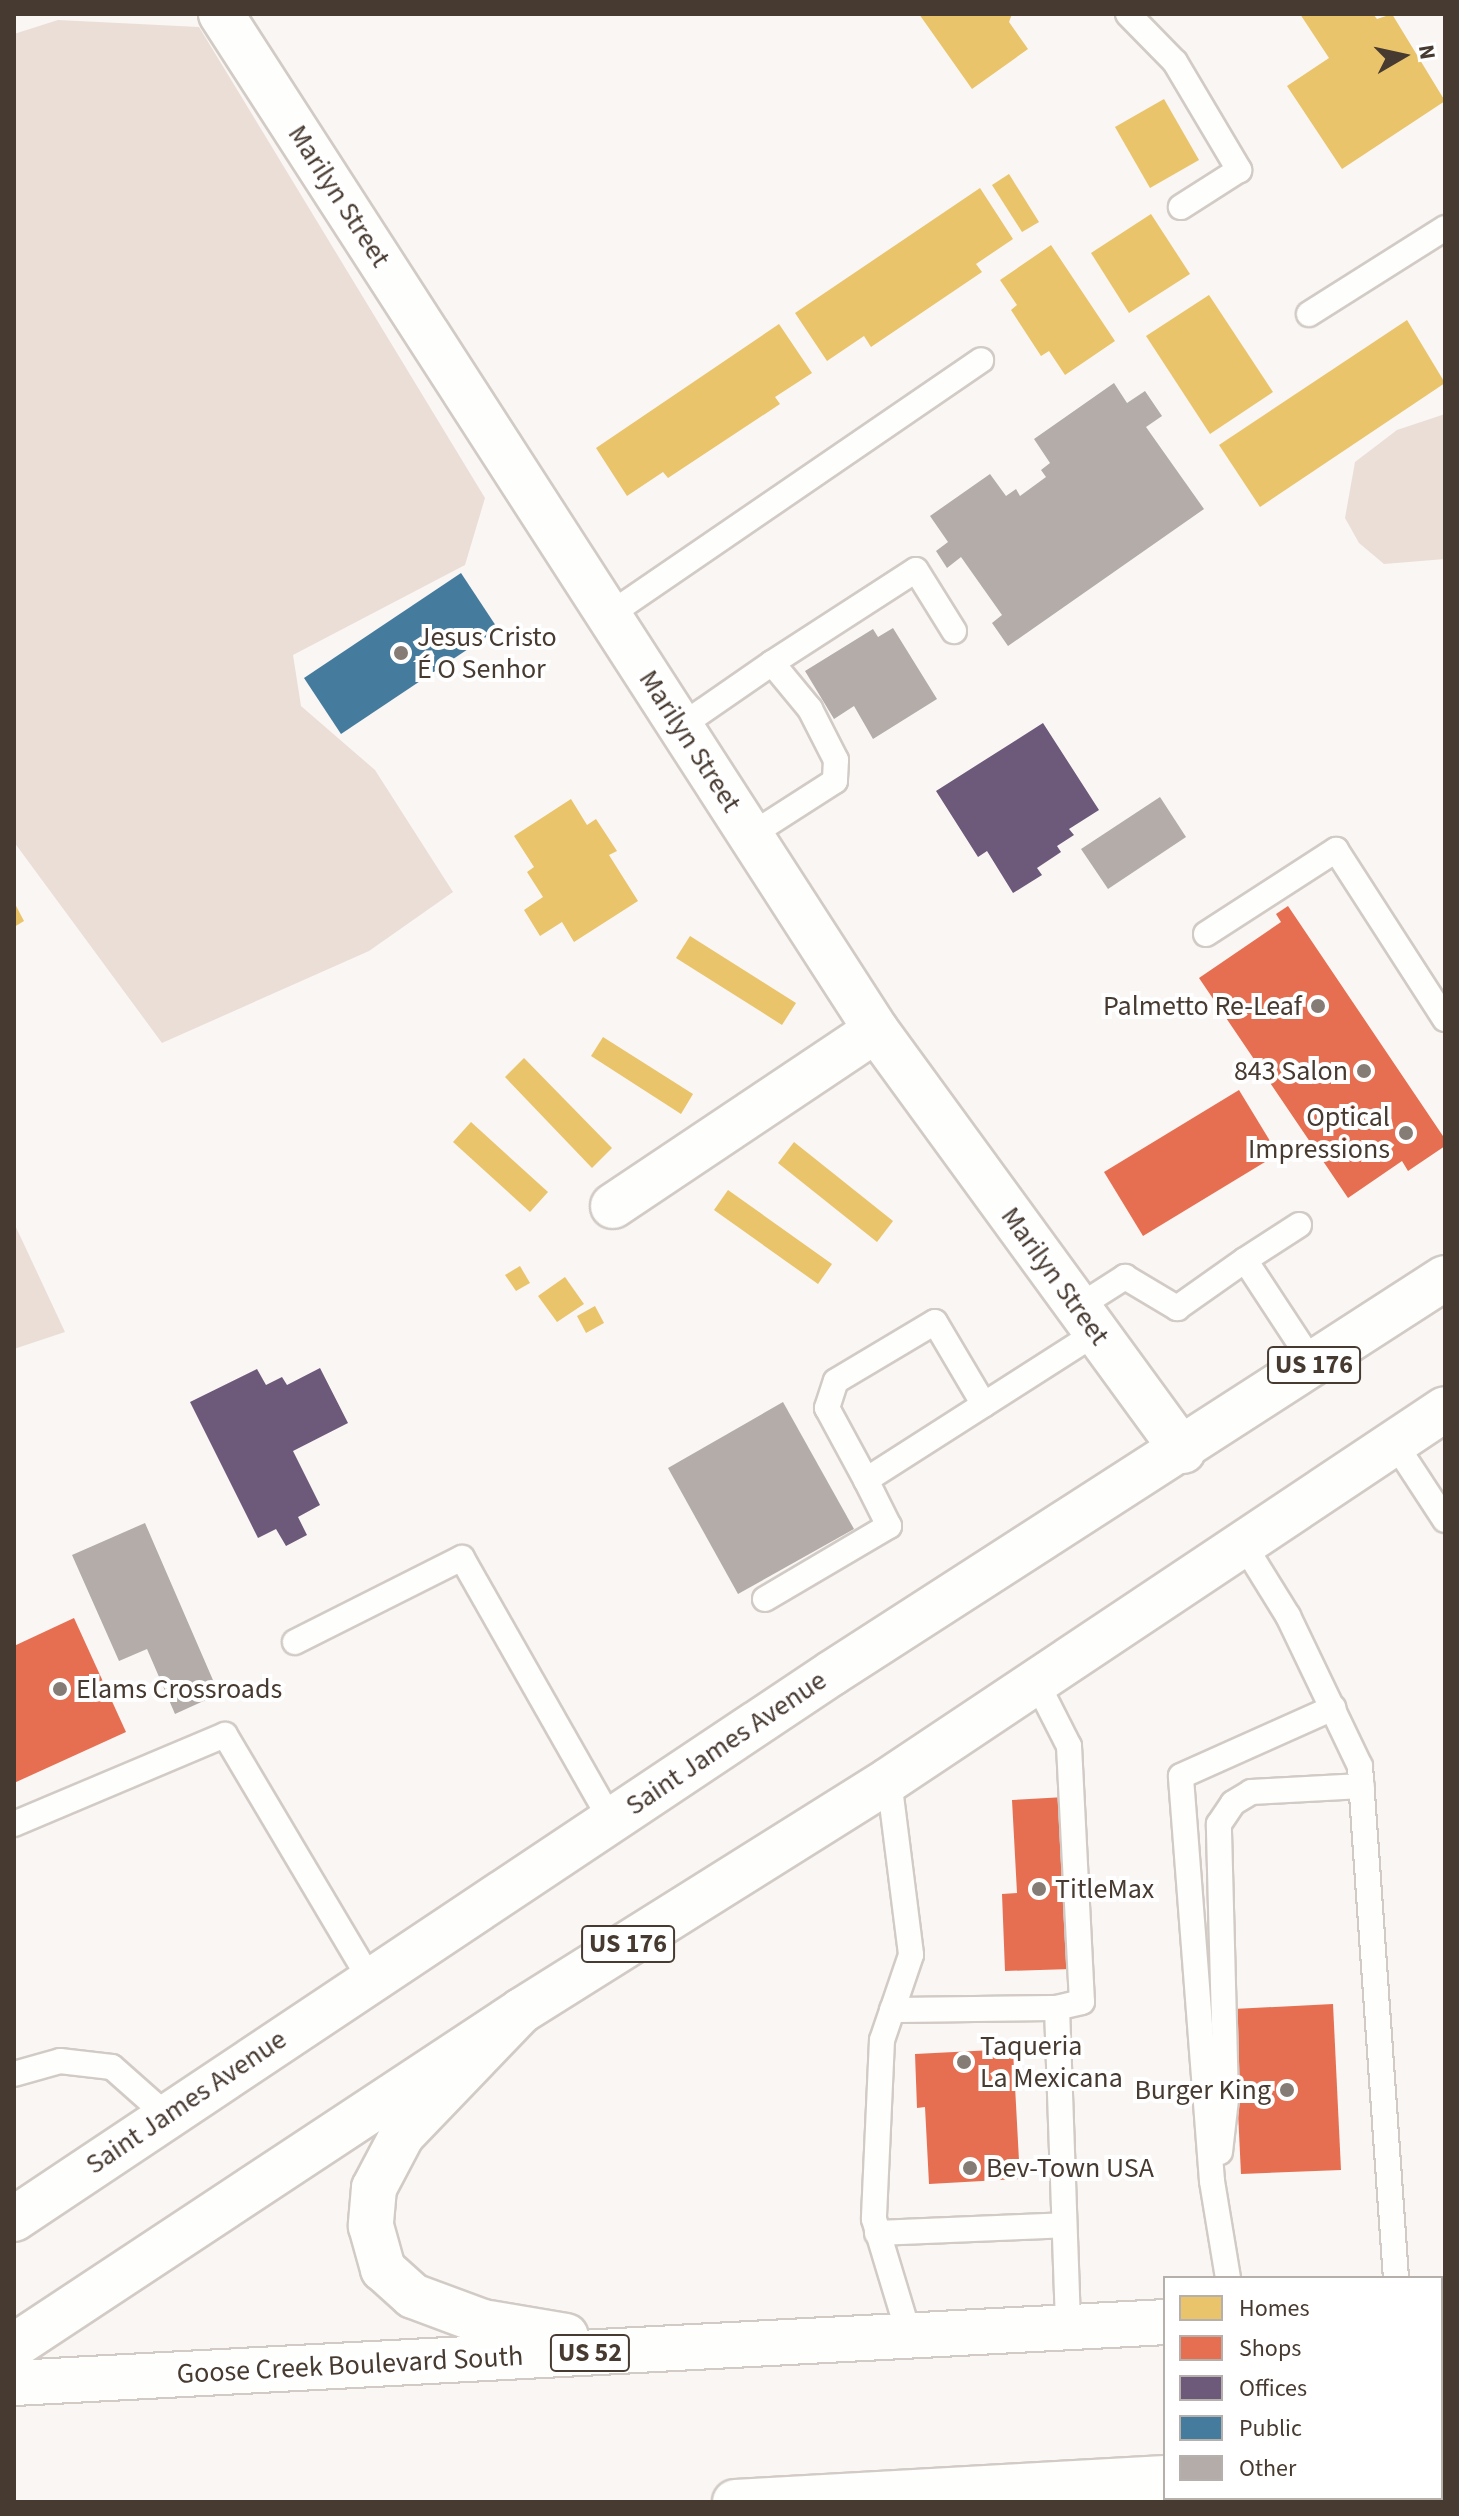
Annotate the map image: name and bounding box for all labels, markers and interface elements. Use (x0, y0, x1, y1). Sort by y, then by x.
north arrow (1363, 16, 1443, 96)
text: N (1410, 43, 1444, 62)
street label: Marilyn Street (281, 119, 397, 273)
place label: Jesus Cristo É O Senhor (417, 620, 557, 686)
marker: Jesus Cristo É O Senhor (392, 644, 410, 662)
street label: Marilyn Street (632, 664, 748, 818)
place label: Palmetto Re-Leaf (1103, 989, 1302, 1023)
marker: Palmetto Re-Leaf (1309, 997, 1327, 1015)
place label: 843 Salon (1234, 1054, 1348, 1088)
marker: 843 Salon (1355, 1062, 1373, 1080)
place label: Optical Impressions (1248, 1100, 1390, 1166)
marker: Optical Impressions (1397, 1124, 1415, 1142)
street label: Marilyn Street (994, 1200, 1116, 1352)
road number: US 176 (1266, 1343, 1362, 1387)
street label: Saint James Avenue (619, 1663, 833, 1823)
place label: Elams Crossroads (76, 1672, 282, 1706)
marker: Elams Crossroads (51, 1680, 69, 1698)
place label: TitleMax (1055, 1872, 1154, 1906)
marker: TitleMax (1030, 1880, 1048, 1898)
road number: US 176 (580, 1922, 676, 1966)
street label: Saint James Avenue (79, 2022, 293, 2182)
place label: Taqueria La Mexicana (980, 2029, 1123, 2095)
marker: Taqueria La Mexicana (955, 2053, 973, 2071)
place label: Burger King (1134, 2073, 1271, 2107)
marker: Burger King (1278, 2081, 1296, 2099)
place label: Bev-Town USA (986, 2151, 1154, 2185)
marker: Bev-Town USA (961, 2159, 979, 2177)
legend (1163, 2276, 1443, 2500)
text: Homes (1239, 2291, 1310, 2326)
road number: US 52 (548, 2331, 632, 2375)
text: Shops (1239, 2331, 1301, 2366)
street label: Goose Creek Boulevard South (176, 2339, 524, 2391)
text: Offices (1239, 2371, 1307, 2406)
text: Public (1239, 2411, 1302, 2446)
text: Other (1239, 2451, 1296, 2486)

